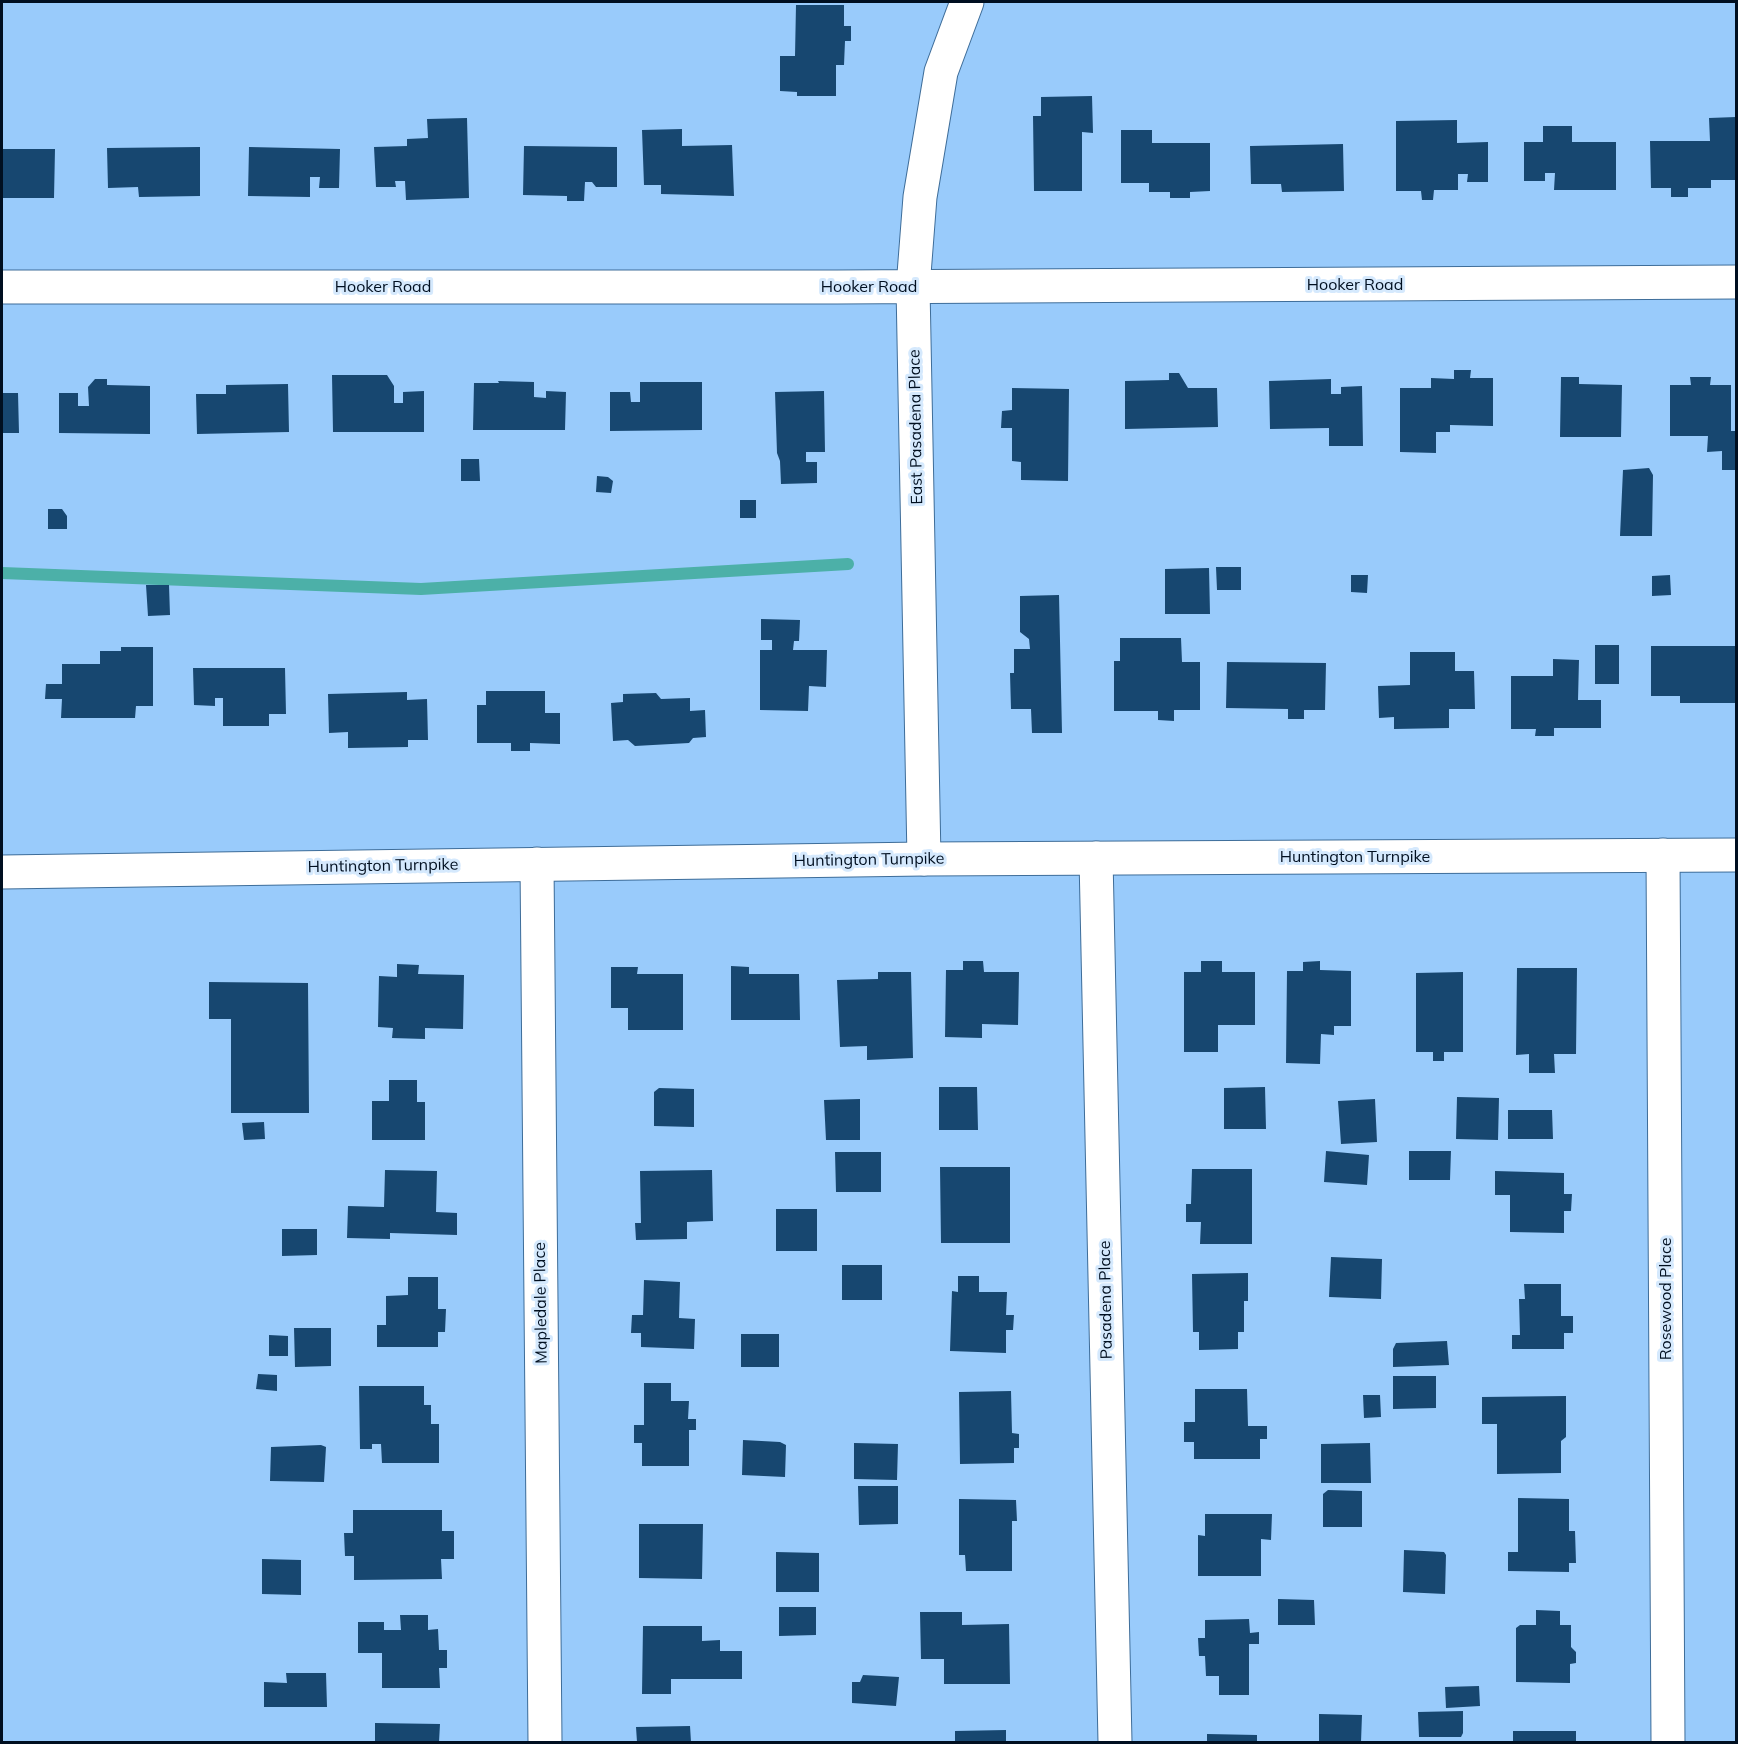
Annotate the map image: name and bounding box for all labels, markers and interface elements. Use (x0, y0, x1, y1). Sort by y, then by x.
street label: Hooker Road (1307, 275, 1403, 295)
street label: Hooker Road (335, 277, 431, 297)
street label: Hooker Road (821, 277, 917, 297)
street label: East Pasadena Place (905, 349, 927, 505)
street label: Huntington Turnpike (1280, 847, 1430, 867)
street label: Huntington Turnpike (794, 849, 944, 871)
street label: Huntington Turnpike (308, 855, 458, 877)
street label: Rosewood Place (1656, 1238, 1676, 1360)
street label: Pasadena Place (1095, 1240, 1117, 1360)
street label: Mapledale Place (530, 1242, 552, 1364)

